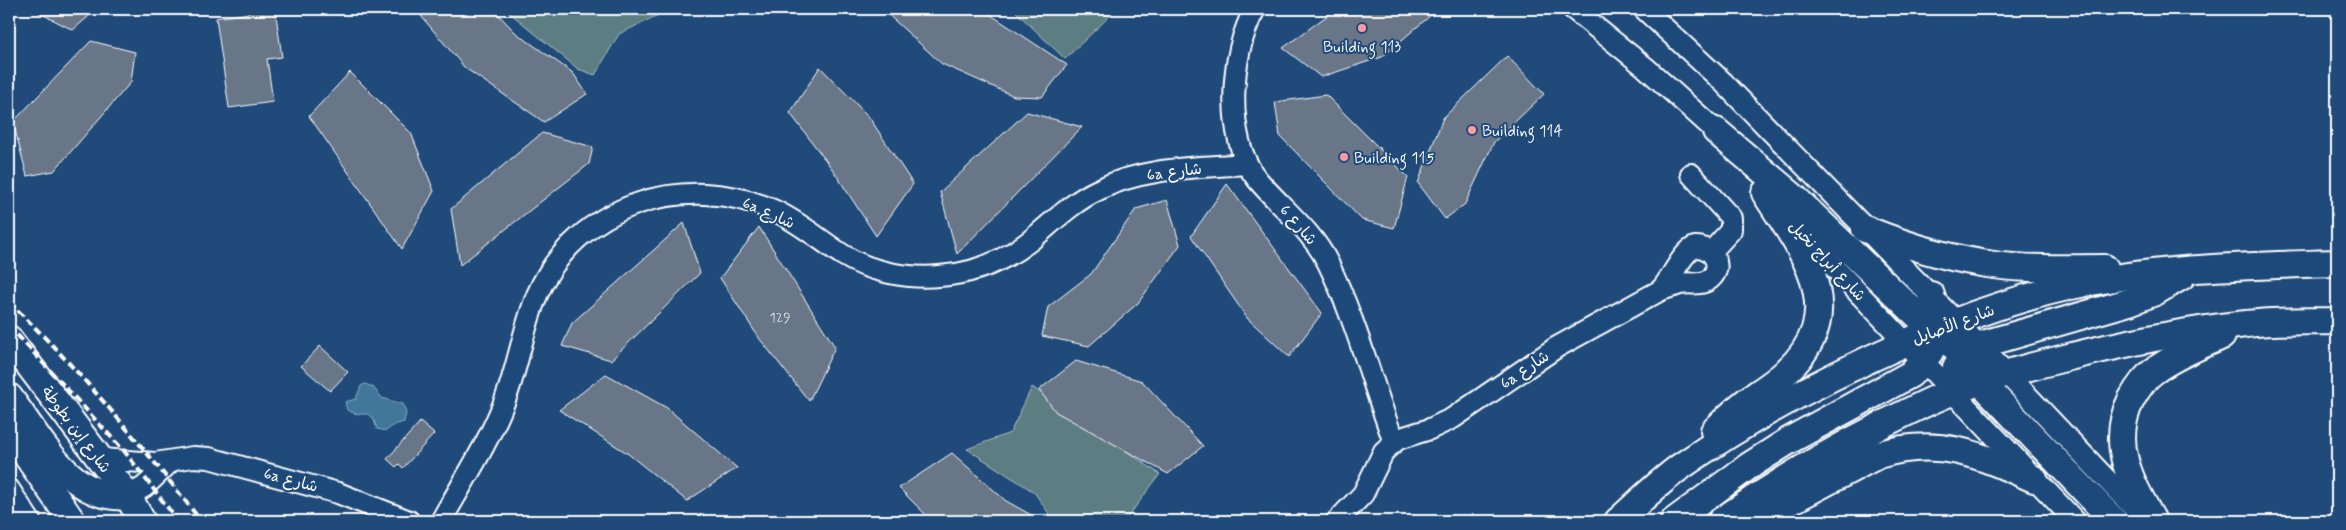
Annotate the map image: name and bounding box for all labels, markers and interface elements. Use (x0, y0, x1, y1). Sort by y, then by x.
marker: Building 113 (1356, 22, 1368, 34)
place label: Building 113 (1323, 37, 1401, 59)
place label: Building 114 (1482, 121, 1563, 143)
marker: Building 114 (1466, 124, 1478, 136)
place label: Building 115 (1354, 148, 1434, 170)
marker: Building 115 (1338, 151, 1350, 163)
street label: 6a شارع (1145, 159, 1203, 186)
street label: 6a شارع (739, 193, 798, 234)
street label: شارع 6 (1274, 200, 1321, 250)
street label: شارع أبراج نخيل (1784, 216, 1870, 306)
street label: شارع الأصايل (1909, 299, 1998, 351)
house number: 129 (769, 309, 791, 327)
street label: 6a شارع (1496, 346, 1554, 394)
street label: شارع إبن بطوطة (36, 382, 115, 478)
street label: 6a شارع (261, 463, 320, 498)

